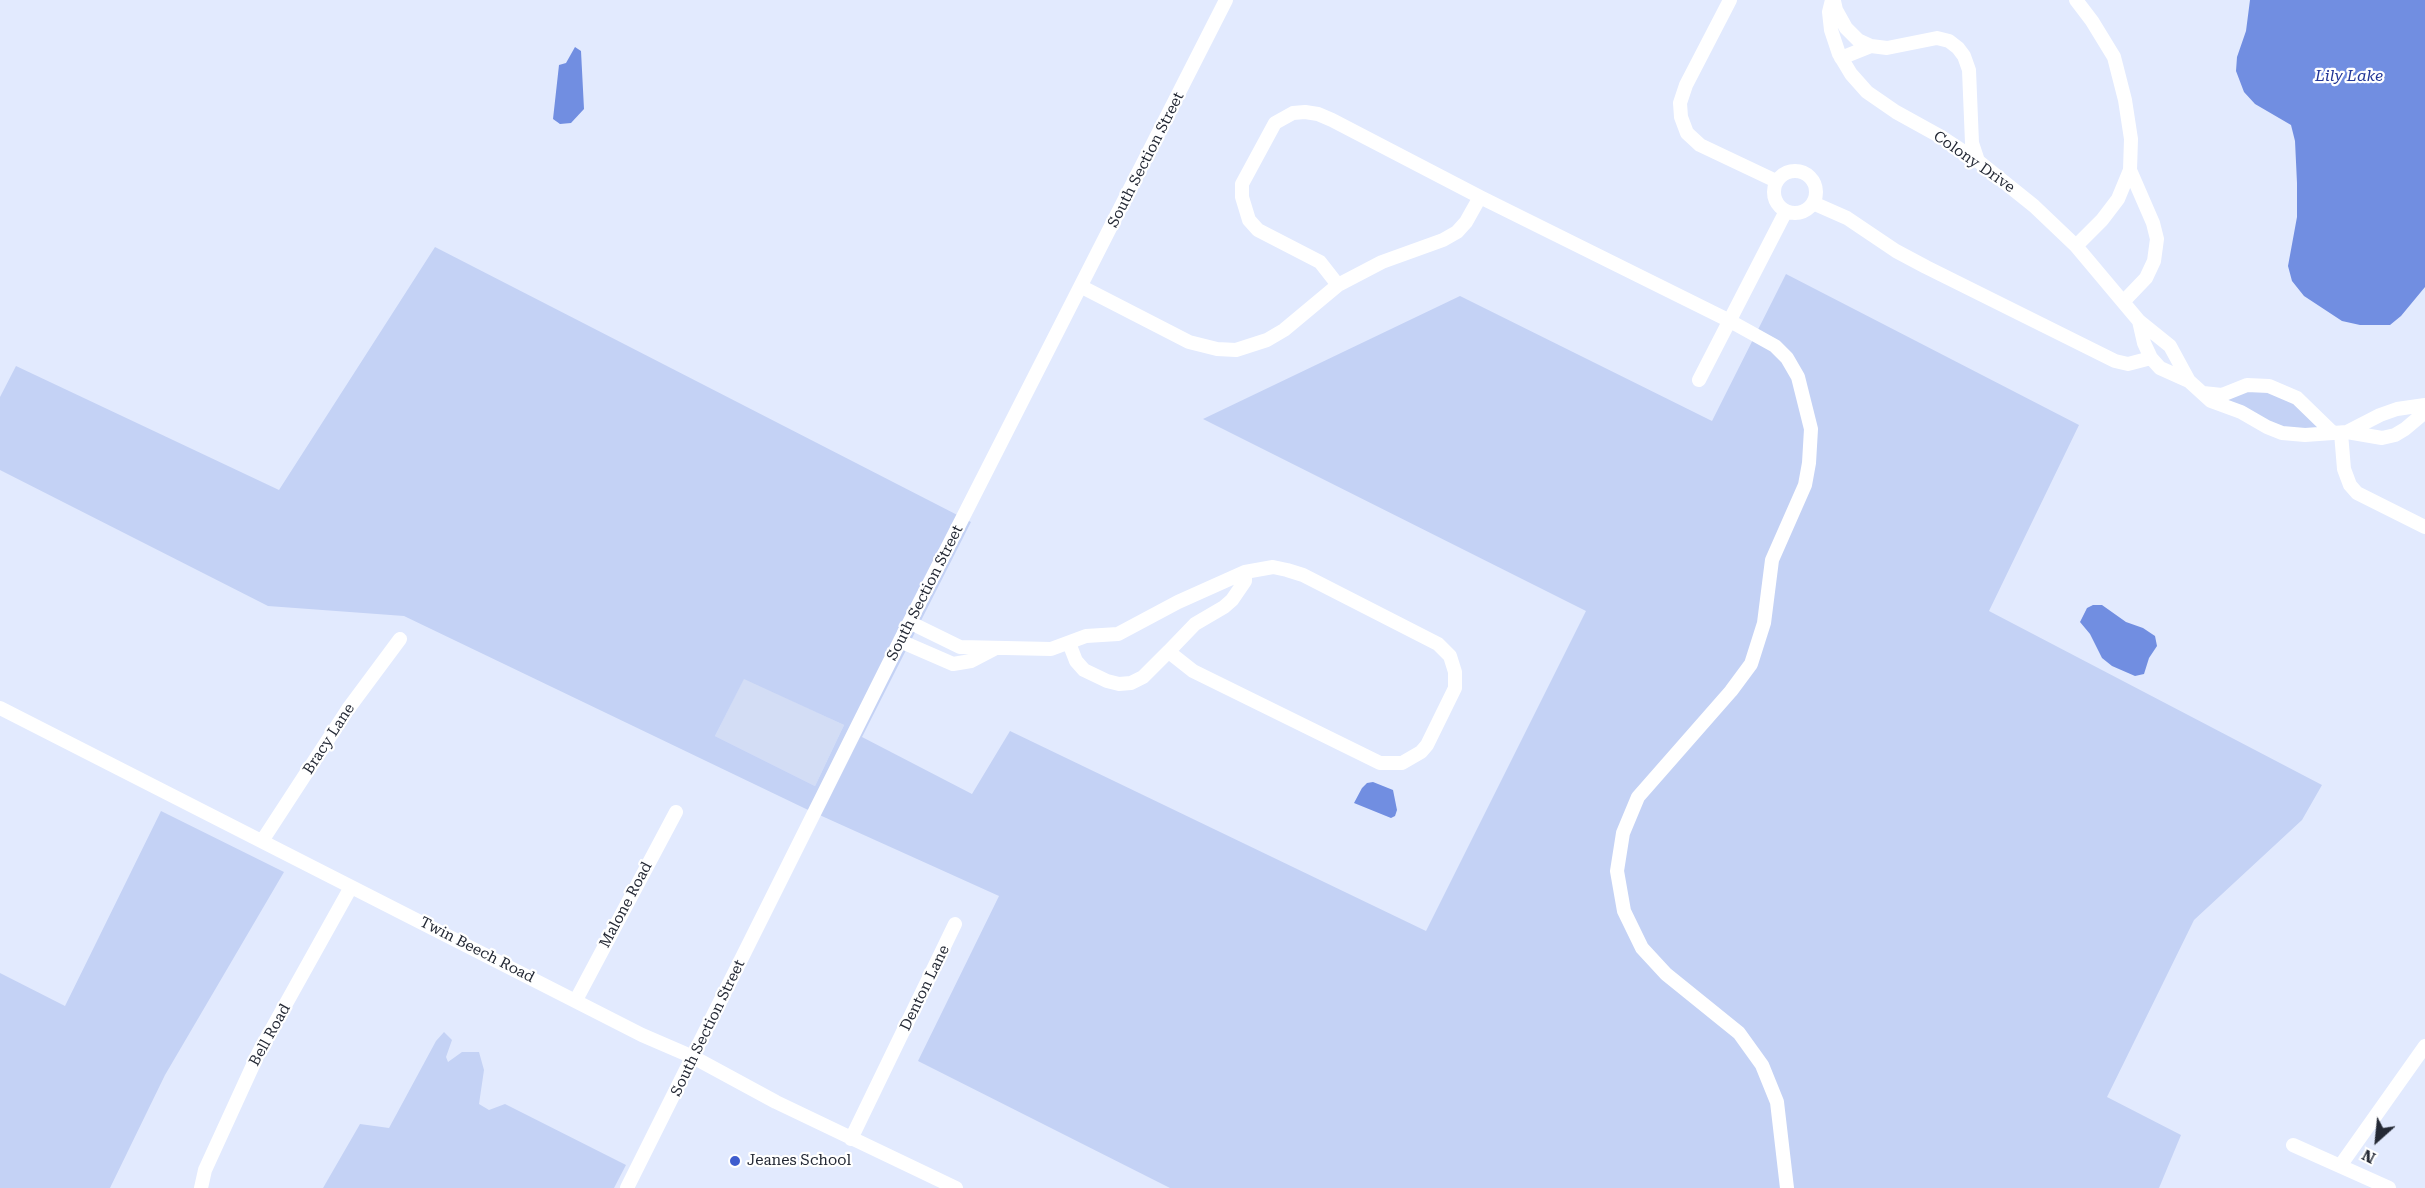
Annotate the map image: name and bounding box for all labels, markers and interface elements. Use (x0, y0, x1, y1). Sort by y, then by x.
water label: Lily Lake (2315, 66, 2383, 86)
street label: South Section Street (1104, 89, 1188, 231)
street label: Colony Drive (1930, 127, 2018, 197)
street label: South Section Street (883, 522, 967, 664)
street label: Bracy Lane (299, 700, 359, 778)
street label: Malone Road (596, 859, 656, 951)
street label: Twin Beech Road (417, 913, 537, 987)
street label: Denton Lane (896, 942, 954, 1034)
street label: South Section Street (667, 957, 749, 1099)
street label: Bell Road (246, 1001, 294, 1069)
north arrow (2347, 1110, 2407, 1170)
text: N (2359, 1145, 2378, 1168)
place label: Jeanes School (747, 1152, 851, 1170)
marker: Jeanes School (728, 1154, 742, 1168)

